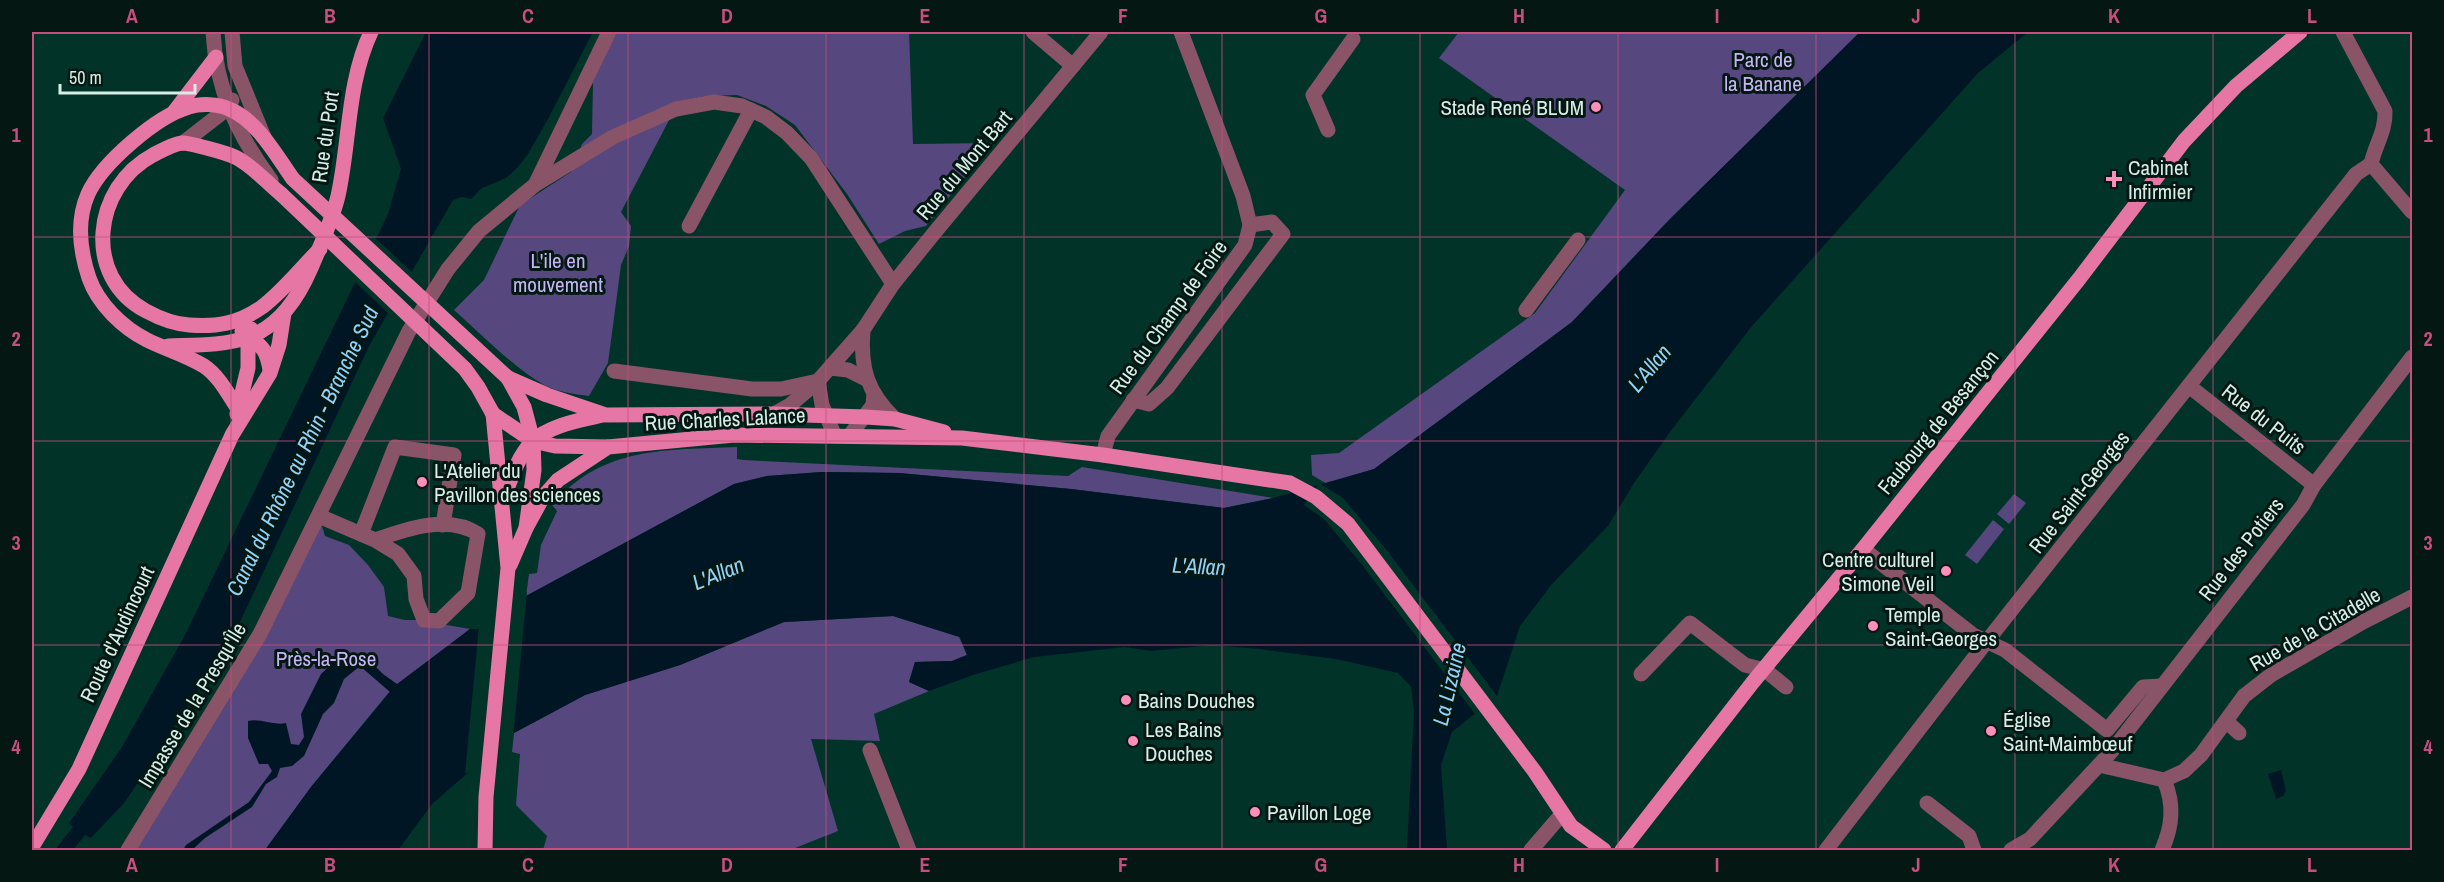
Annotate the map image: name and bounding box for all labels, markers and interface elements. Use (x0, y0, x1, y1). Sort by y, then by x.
text: A (126, 2, 138, 29)
text: B (324, 2, 336, 29)
text: C (522, 2, 534, 29)
text: D (721, 2, 733, 29)
text: E (920, 2, 931, 29)
text: F (1118, 2, 1128, 29)
text: G (1315, 2, 1327, 29)
text: H (1513, 2, 1525, 29)
text: I (1715, 2, 1719, 29)
text: J (1911, 2, 1921, 29)
text: K (2108, 2, 2120, 29)
text: L (2307, 2, 2317, 29)
park label: Parc de la Banane (1724, 45, 1802, 98)
scale bar (60, 57, 195, 95)
text: 50 m (69, 65, 102, 90)
street label: Rue du Port (304, 89, 346, 185)
place label: Stade René BLUM (1440, 93, 1584, 122)
marker: Stade René BLUM (1589, 100, 1603, 114)
street label: Rue du Mont Bart (910, 104, 1019, 226)
text: 1 (11, 121, 21, 148)
text: 1 (2423, 121, 2433, 148)
place label: Cabinet Infirmier (2128, 153, 2192, 206)
marker: Cabinet Infirmier (2105, 170, 2123, 188)
street label: Rue du Champ de Foire (1102, 234, 1234, 400)
park label: L'ile en mouvement (513, 246, 603, 299)
water label: Canal du Rhône au Rhin - Branche Sud (219, 300, 386, 601)
text: 2 (11, 325, 21, 352)
text: 2 (2423, 325, 2433, 352)
water label: L'Allan (1620, 338, 1678, 398)
street label: Faubourg de Besançon (1871, 344, 2005, 500)
street label: Rue du Puits (2216, 377, 2312, 461)
street label: Rue Charles Lalance (644, 400, 806, 438)
street label: Rue Saint-Georges (2022, 425, 2136, 559)
place label: L'Atelier du Pavillon des sciences (434, 456, 601, 509)
marker: L'Atelier du Pavillon des sciences (415, 475, 429, 489)
street label: Rue des Potiers (2192, 491, 2290, 607)
text: 3 (11, 529, 21, 556)
text: 3 (2423, 529, 2433, 556)
place label: Centre culturel Simone Veil (1822, 545, 1934, 598)
water label: L'Allan (688, 549, 748, 597)
water label: L'Allan (1171, 550, 1227, 582)
street label: Route d'Audincourt (73, 561, 161, 707)
marker: Centre culturel Simone Veil (1939, 564, 1953, 578)
street label: Rue de la Citadelle (2244, 580, 2386, 678)
place label: Temple Saint-Georges (1885, 600, 1997, 653)
street label: Impasse de la Presqu'Île (131, 617, 253, 793)
marker: Temple Saint-Georges (1866, 619, 1880, 633)
water label: La Lizaine (1425, 640, 1473, 728)
park label: Près-la-Rose (276, 644, 376, 673)
place label: Bains Douches (1138, 686, 1255, 715)
marker: Bains Douches (1119, 693, 1133, 707)
place label: Église Saint-Maimbœuf (2003, 705, 2132, 758)
place label: Les Bains Douches (1145, 715, 1222, 768)
marker: Église Saint-Maimbœuf (1984, 724, 1998, 738)
text: 4 (11, 733, 21, 760)
text: 4 (2423, 733, 2433, 760)
marker: Les Bains Douches (1126, 734, 1140, 748)
place label: Pavillon Loge (1267, 798, 1371, 827)
marker: Pavillon Loge (1248, 805, 1262, 819)
text: A (126, 851, 138, 878)
text: B (324, 851, 336, 878)
text: C (522, 851, 534, 878)
text: D (721, 851, 733, 878)
text: E (920, 851, 931, 878)
text: F (1118, 851, 1128, 878)
text: G (1315, 851, 1327, 878)
text: H (1513, 851, 1525, 878)
text: I (1715, 851, 1719, 878)
text: J (1911, 851, 1921, 878)
text: K (2108, 851, 2120, 878)
text: L (2307, 851, 2317, 878)

